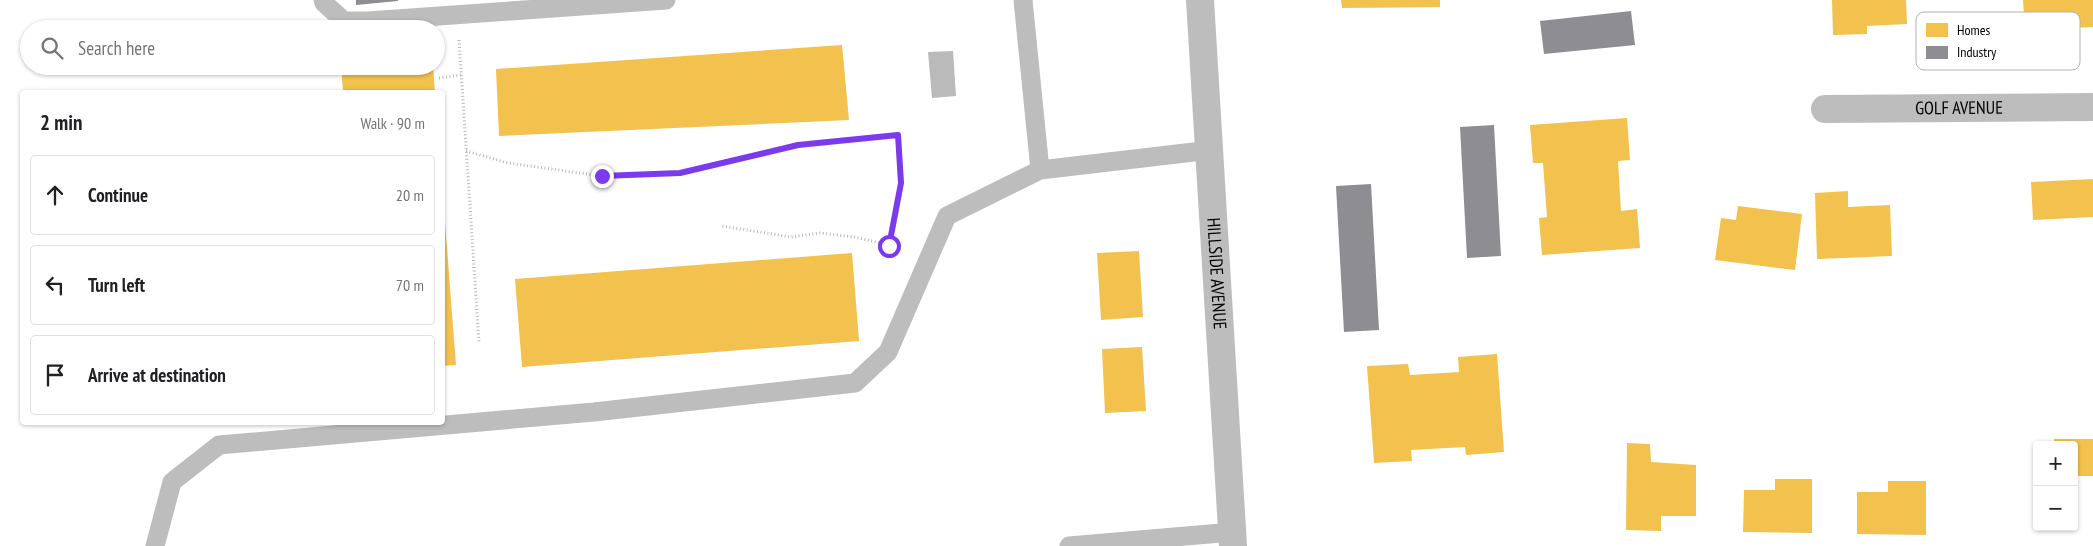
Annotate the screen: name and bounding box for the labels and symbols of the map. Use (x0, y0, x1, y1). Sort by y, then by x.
legend (1916, 12, 2080, 70)
text: Homes (1957, 21, 1990, 39)
text: Industry (1957, 43, 1997, 61)
street label: GOLF AVENUE (1915, 96, 2003, 119)
route end (591, 165, 614, 188)
street label: HILLSIDE AVENUE (1202, 217, 1232, 330)
route start (878, 235, 901, 258)

